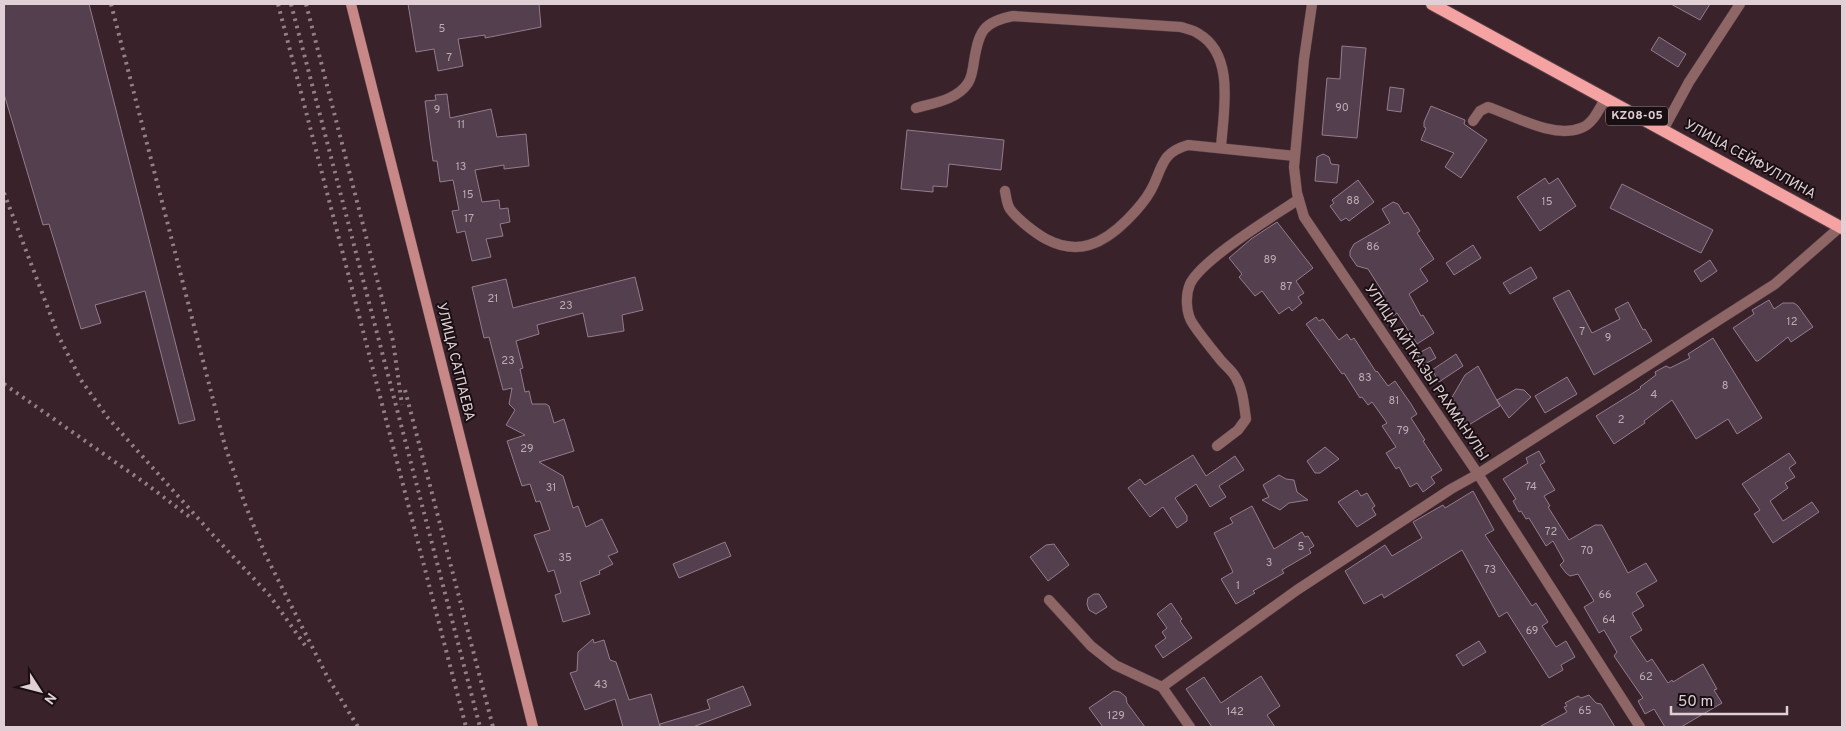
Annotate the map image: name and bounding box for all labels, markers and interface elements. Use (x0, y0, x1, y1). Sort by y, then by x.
house number: 5 (439, 22, 446, 36)
house number: 7 (446, 51, 452, 65)
house number: 90 (1335, 101, 1349, 115)
house number: 9 (434, 103, 440, 117)
road number: KZ08-05 (1606, 106, 1668, 125)
street label: УЛИЦА СЕЙФУЛЛИНА (1681, 116, 1819, 203)
house number: 11 (457, 118, 465, 132)
house number: 13 (456, 160, 466, 174)
house number: 15 (463, 188, 474, 202)
house number: 88 (1346, 194, 1360, 208)
house number: 15 (1542, 195, 1553, 209)
house number: 17 (464, 212, 474, 226)
house number: 86 (1366, 240, 1380, 254)
house number: 89 (1263, 253, 1277, 267)
house number: 87 (1280, 280, 1292, 294)
street label: УЛИЦА АЙТКАЗЫ РАХМАНУЛЫ (1360, 281, 1492, 465)
house number: 21 (488, 292, 498, 306)
house number: 23 (559, 299, 573, 313)
street label: УЛИЦА САТПАЕВА (432, 301, 478, 423)
house number: 12 (1787, 315, 1797, 329)
house number: 7 (1579, 325, 1585, 339)
house number: 9 (1605, 331, 1611, 345)
house number: 23 (501, 354, 515, 368)
house number: 83 (1358, 371, 1372, 385)
house number: 8 (1722, 379, 1728, 393)
house number: 4 (1651, 388, 1658, 402)
house number: 81 (1389, 394, 1399, 408)
house number: 2 (1618, 413, 1624, 427)
house number: 79 (1397, 424, 1409, 438)
house number: 29 (520, 442, 534, 456)
house number: 74 (1525, 480, 1537, 494)
house number: 31 (546, 481, 556, 495)
house number: 72 (1545, 525, 1557, 539)
house number: 5 (1298, 540, 1305, 554)
house number: 70 (1581, 544, 1593, 558)
house number: 35 (558, 551, 572, 565)
house number: 3 (1266, 556, 1272, 570)
house number: 73 (1484, 563, 1496, 577)
house number: 1 (1236, 579, 1240, 593)
house number: 66 (1598, 588, 1612, 602)
house number: 64 (1602, 613, 1616, 627)
house number: 69 (1526, 624, 1538, 638)
north arrow (15, 666, 65, 716)
house number: 62 (1639, 670, 1653, 684)
house number: 43 (594, 678, 608, 692)
scale bar (1671, 684, 1787, 716)
text: N (39, 689, 59, 707)
text: 50 m (1678, 693, 1713, 712)
house number: 65 (1578, 704, 1592, 718)
house number: 142 (1226, 705, 1244, 719)
house number: 129 (1107, 709, 1125, 723)

